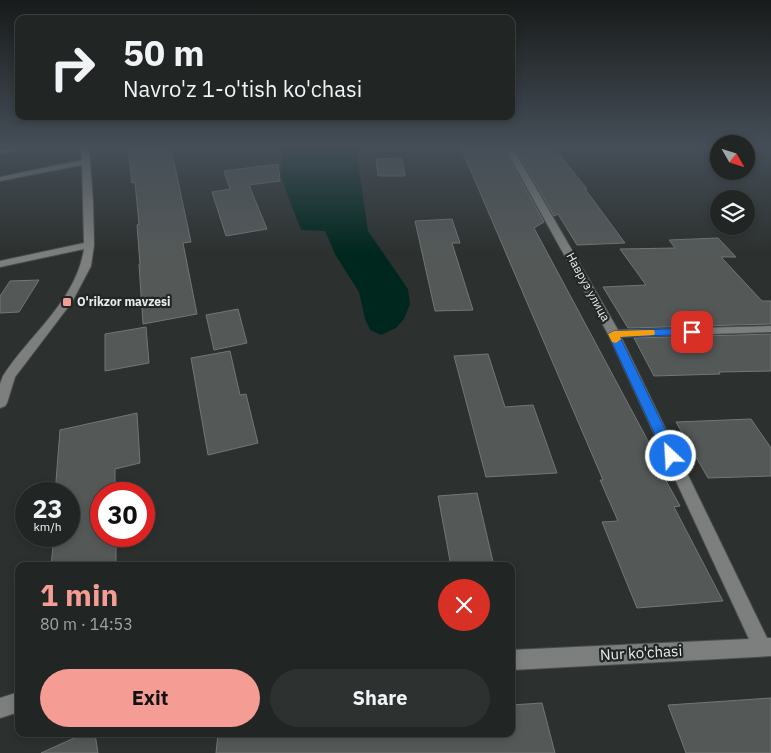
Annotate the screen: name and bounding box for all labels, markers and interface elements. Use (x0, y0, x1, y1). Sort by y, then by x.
text: 50 m (123, 30, 205, 76)
icon: right (40, 35, 105, 100)
text: Navro'z 1-o'tish ko'chasi (123, 74, 362, 103)
north arrow (710, 135, 755, 180)
map controls (710, 135, 755, 235)
button: layers (710, 190, 755, 235)
street label: Навруз улица (563, 250, 614, 324)
place label: O'rikzor mavzesi (77, 294, 171, 309)
marker: O'rikzor mavzesi (61, 296, 73, 308)
pin (671, 311, 713, 353)
icon: arrive (678, 318, 706, 346)
position arrow (644, 429, 696, 481)
speed limit sign: 30 (90, 482, 155, 547)
text: 23 (32, 492, 63, 525)
text: km/h (33, 519, 62, 534)
text: 1 min (40, 575, 118, 614)
button: close (438, 579, 490, 631)
text: 80 m · 14:53 (40, 614, 133, 634)
street label: Nur ko'chasi (599, 641, 683, 664)
button: Exit (40, 669, 260, 727)
button: Share (270, 669, 490, 727)

